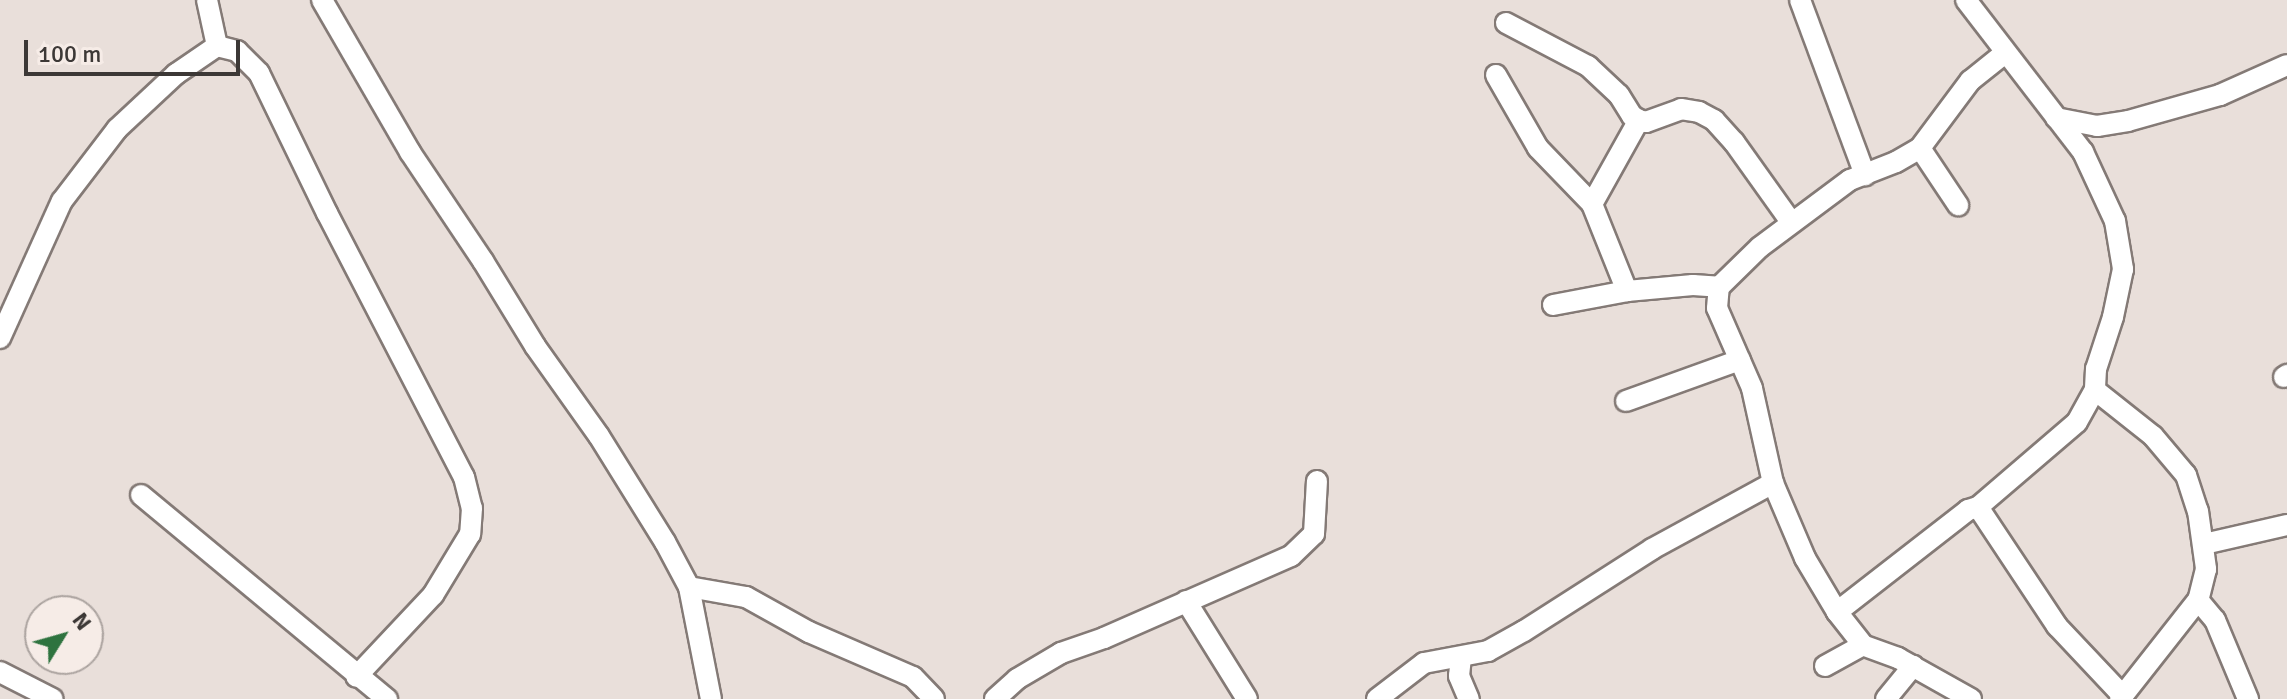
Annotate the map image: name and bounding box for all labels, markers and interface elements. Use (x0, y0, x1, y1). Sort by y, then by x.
scale bar (28, 24, 244, 74)
text: 100 m (38, 39, 101, 69)
north arrow (24, 595, 104, 675)
text: N (67, 607, 97, 636)

